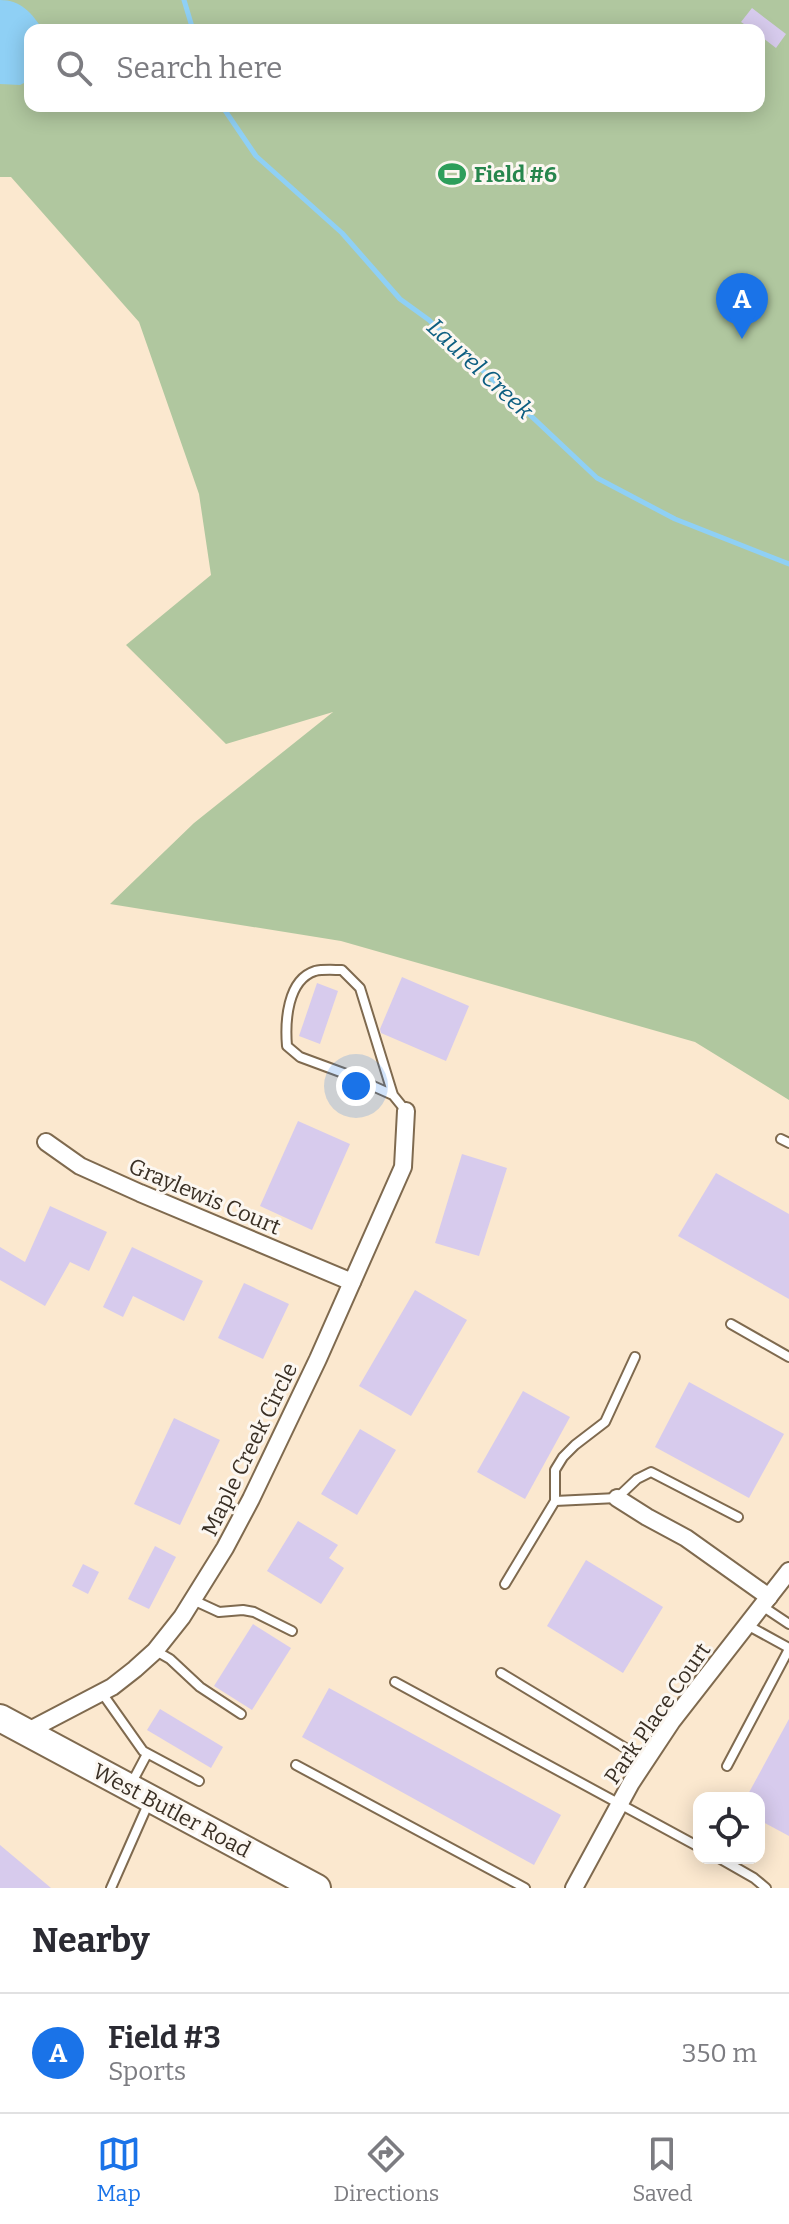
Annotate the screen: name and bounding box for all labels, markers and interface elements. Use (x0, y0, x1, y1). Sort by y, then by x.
search box (24, 24, 765, 112)
icon: search (52, 46, 96, 90)
text: Search here (116, 50, 283, 86)
sports icon: Field #6 (437, 159, 467, 189)
place label: Field #6 (474, 161, 557, 188)
pin: A (716, 273, 768, 339)
water label: Laurel Creek (421, 313, 539, 426)
your location (336, 1066, 376, 1106)
street label: Graylewis Court (125, 1152, 285, 1241)
street label: Maple Creek Circle (196, 1358, 303, 1540)
street label: Park Place Court (599, 1637, 716, 1789)
street label: West Butler Road (88, 1757, 255, 1864)
map controls (693, 1792, 765, 1864)
button: locate (693, 1792, 765, 1864)
text: Nearby (32, 1920, 150, 1961)
text: Field #3 (108, 2020, 221, 2056)
text: A (49, 2038, 67, 2069)
text: 350 m (682, 2038, 757, 2069)
text: Sports (108, 2056, 186, 2087)
tab: Map (96, 2132, 141, 2207)
tab: Directions (334, 2132, 439, 2207)
tab: Saved (632, 2132, 693, 2207)

